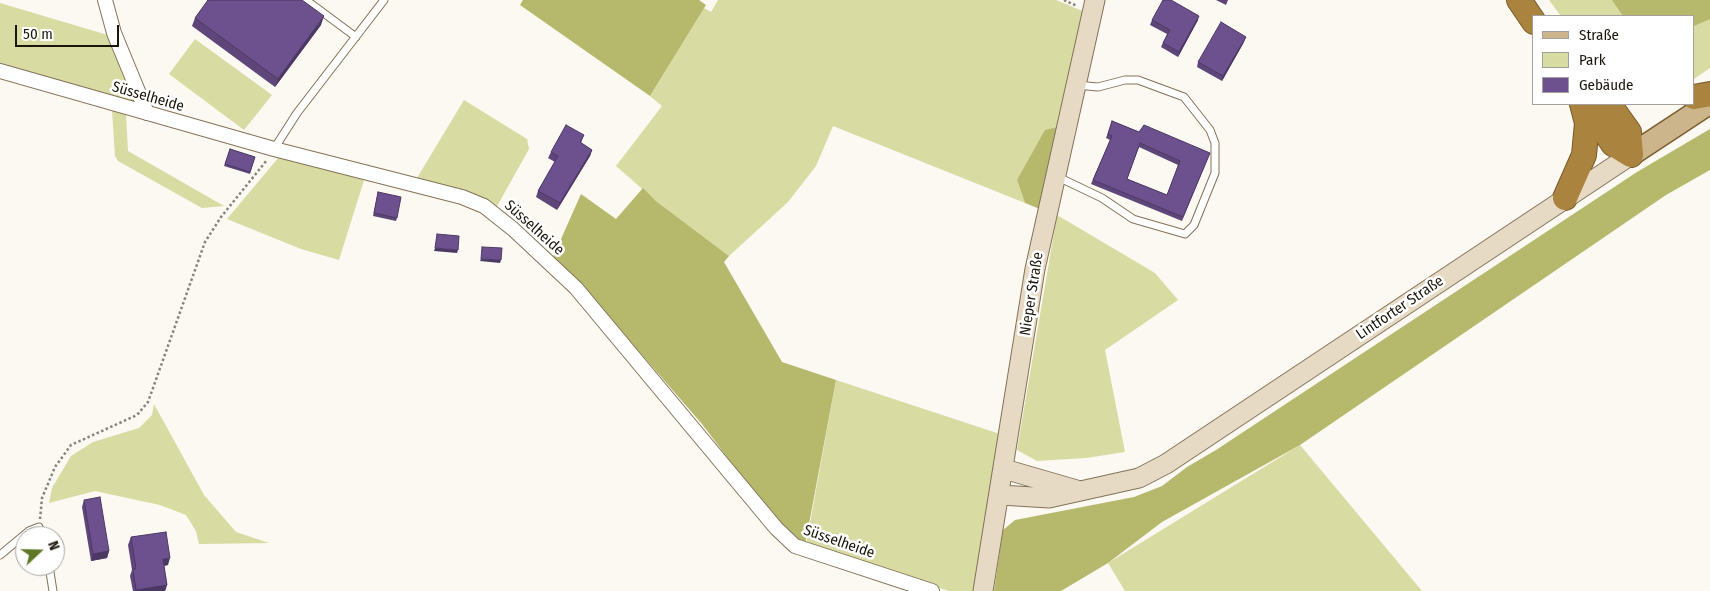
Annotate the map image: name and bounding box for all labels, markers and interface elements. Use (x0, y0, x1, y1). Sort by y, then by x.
scale bar (18, 15, 121, 47)
legend (1532, 15, 1695, 105)
text: 50 m (23, 25, 53, 43)
text: Straße (1579, 26, 1619, 44)
text: Park (1579, 51, 1606, 69)
text: Gebäude (1579, 76, 1634, 94)
street label: Süsselheide (110, 78, 186, 116)
street label: Süsselheide (501, 197, 567, 259)
street label: Nieper Straße (1017, 251, 1047, 337)
street label: Lintforter Straße (1353, 272, 1447, 344)
street label: Süsselheide (801, 521, 877, 563)
north arrow (15, 526, 65, 576)
text: N (44, 539, 63, 553)

